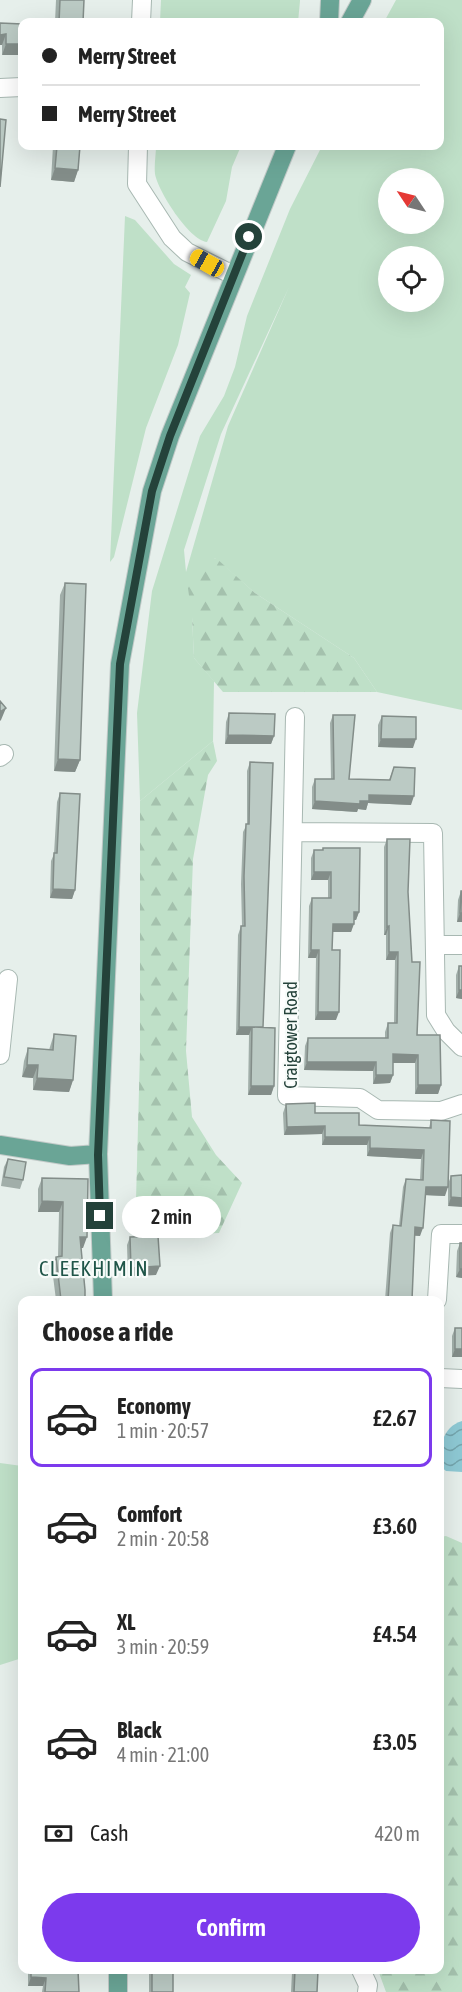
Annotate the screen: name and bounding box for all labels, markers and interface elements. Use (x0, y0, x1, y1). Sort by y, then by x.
text: Merry Street (78, 43, 176, 69)
text: Merry Street (78, 101, 176, 127)
north arrow (378, 168, 444, 234)
map controls (378, 168, 444, 312)
route start (235, 223, 262, 250)
car (187, 246, 227, 280)
button: locate (378, 246, 444, 312)
street label: Craigtower Road (280, 981, 301, 1089)
callout: 2 min (121, 1195, 220, 1237)
route end (86, 1202, 113, 1229)
text: 2 min (151, 1205, 192, 1228)
district label: CLEEKHIMIN (39, 1256, 149, 1280)
text: Choose a ride (42, 1316, 174, 1347)
icon: car (45, 1391, 99, 1445)
text: Economy (117, 1393, 191, 1419)
text: £2.67 (373, 1405, 417, 1431)
text: 1 min · 20:57 (117, 1419, 209, 1442)
icon: car (45, 1499, 99, 1553)
text: Comfort (117, 1501, 182, 1527)
text: £3.60 (373, 1513, 417, 1539)
text: 2 min · 20:58 (117, 1527, 209, 1550)
icon: car (45, 1607, 99, 1661)
text: XL (117, 1609, 135, 1635)
text: £4.54 (373, 1621, 417, 1647)
text: 3 min · 20:59 (117, 1635, 209, 1658)
icon: car (45, 1715, 99, 1769)
text: Black (117, 1717, 161, 1743)
text: £3.05 (373, 1729, 417, 1755)
text: 4 min · 21:00 (117, 1743, 209, 1766)
icon: cash (42, 1817, 75, 1850)
text: Cash (90, 1820, 129, 1846)
text: 420 m (375, 1822, 420, 1845)
button: Confirm (42, 1893, 420, 1962)

